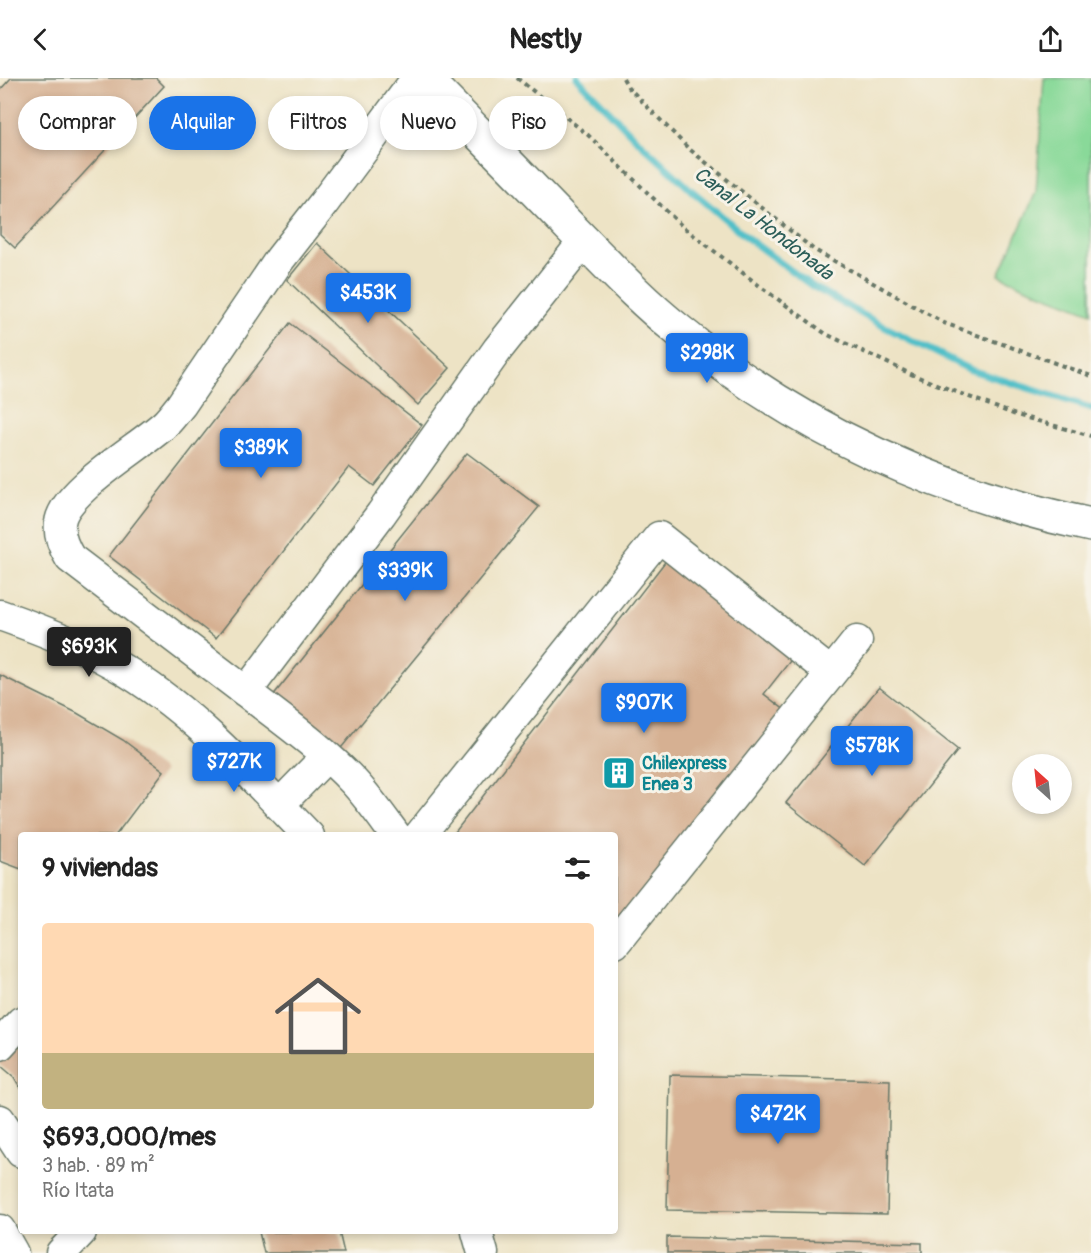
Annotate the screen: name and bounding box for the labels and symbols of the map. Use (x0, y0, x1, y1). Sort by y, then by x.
water label: Canal La Hondonada (689, 161, 840, 287)
pin: $453K (326, 273, 410, 324)
pin: $298K (665, 333, 749, 384)
pin: $389K (219, 428, 303, 479)
pin: $339K (363, 551, 447, 602)
pin: $693K (47, 627, 131, 678)
pin: $907K (602, 683, 686, 734)
pin: $578K (830, 726, 914, 777)
pin: $727K (192, 742, 276, 793)
place label: Chilexpress Enea 3 (642, 752, 728, 796)
north arrow (1012, 754, 1072, 814)
building icon: Chilexpress Enea 3 (601, 755, 637, 791)
pin: $472K (736, 1094, 820, 1145)

